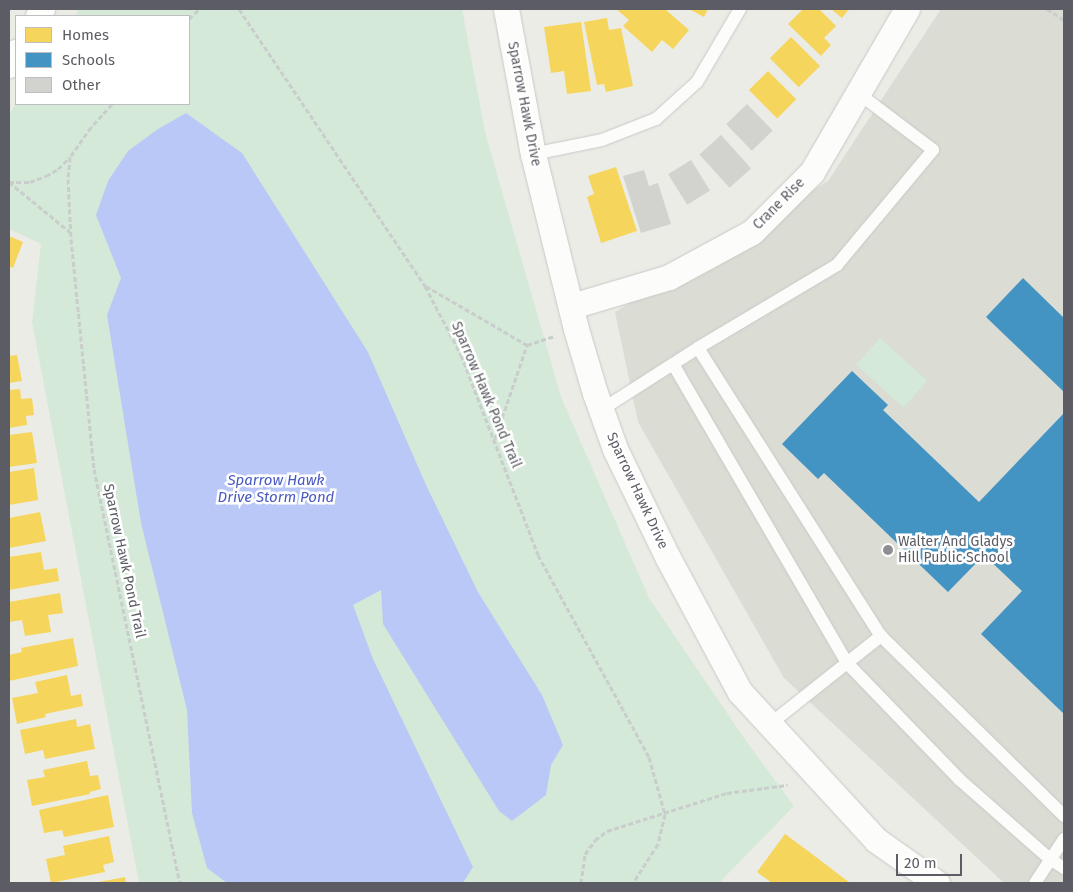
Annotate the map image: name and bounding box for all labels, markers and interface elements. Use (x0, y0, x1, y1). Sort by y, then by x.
legend (15, 15, 190, 105)
text: Homes (62, 26, 109, 44)
street label: Sparrow Hawk Drive (504, 40, 544, 168)
text: Schools (62, 51, 115, 69)
text: Other (62, 76, 101, 94)
street label: Crane Rise (750, 175, 808, 233)
street label: Sparrow Hawk Pond Trail (448, 319, 524, 471)
street label: Sparrow Hawk Drive (603, 430, 671, 552)
water label: Sparrow Hawk Drive Storm Pond (218, 471, 334, 506)
street label: Sparrow Hawk Pond Trail (99, 482, 149, 640)
place label: Walter And Gladys Hill Public School (898, 534, 1013, 566)
marker: Walter And Gladys Hill Public School (882, 544, 894, 556)
scale bar (898, 844, 964, 876)
text: 20 m (904, 854, 937, 872)

